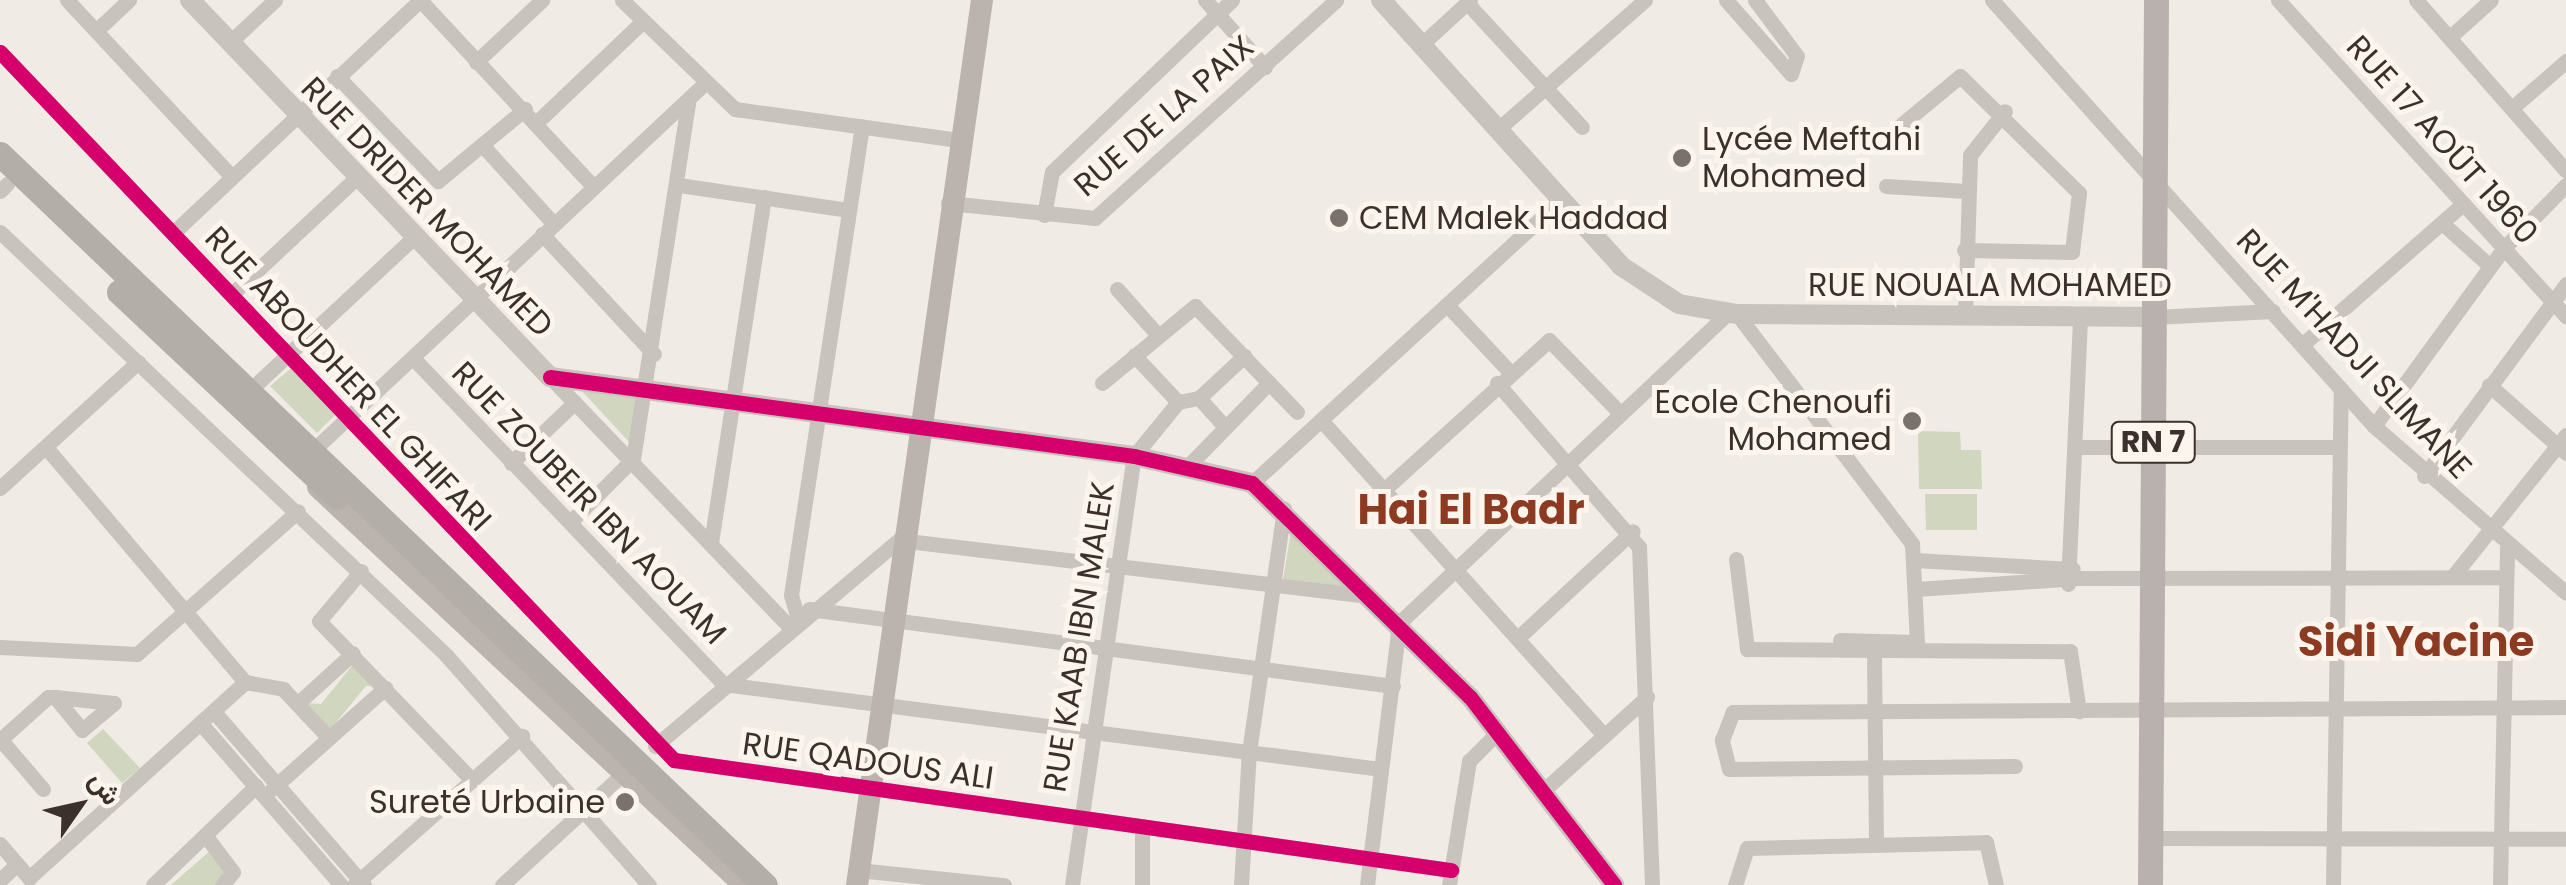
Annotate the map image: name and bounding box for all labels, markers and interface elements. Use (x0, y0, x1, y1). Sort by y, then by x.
street label: RUE DE LA PAIX (1066, 28, 1262, 204)
street label: RUE 17 AOÛT 1960 (2338, 28, 2546, 252)
street label: RUE DRIDER MOHAMED (293, 69, 561, 345)
place label: Lycée Meftahi Mohamed (1702, 121, 1921, 196)
marker: Lycée Meftahi Mohamed (1671, 147, 1693, 169)
place label: CEM Malek Haddad (1359, 199, 1668, 237)
marker: CEM Malek Haddad (1328, 207, 1350, 229)
street label: RUE ABOUDHER EL GHIFARI (197, 219, 499, 539)
street label: RUE M'HADJI SLIMANE (2228, 221, 2480, 487)
street label: RUE NOUALA MOHAMED (1808, 266, 2172, 304)
street label: RUE ZOUBEIR IBN AOUAM (444, 354, 734, 652)
place label: Ecole Chenoufi Mohamed (1655, 384, 1892, 459)
marker: Ecole Chenoufi Mohamed (1901, 410, 1923, 432)
road number: RN 7 (2110, 417, 2196, 467)
street label: RUE KAAB IBN MALEK (1036, 479, 1122, 795)
district label: Hai El Badr (1357, 485, 1585, 535)
district label: Sidi Yacine (2298, 617, 2534, 667)
street label: RUE QADOUS ALI (740, 724, 996, 798)
north arrow (30, 755, 130, 855)
text: ش (80, 763, 131, 813)
place label: Sureté Urbaine (369, 783, 605, 821)
marker: Sureté Urbaine (614, 791, 636, 813)

